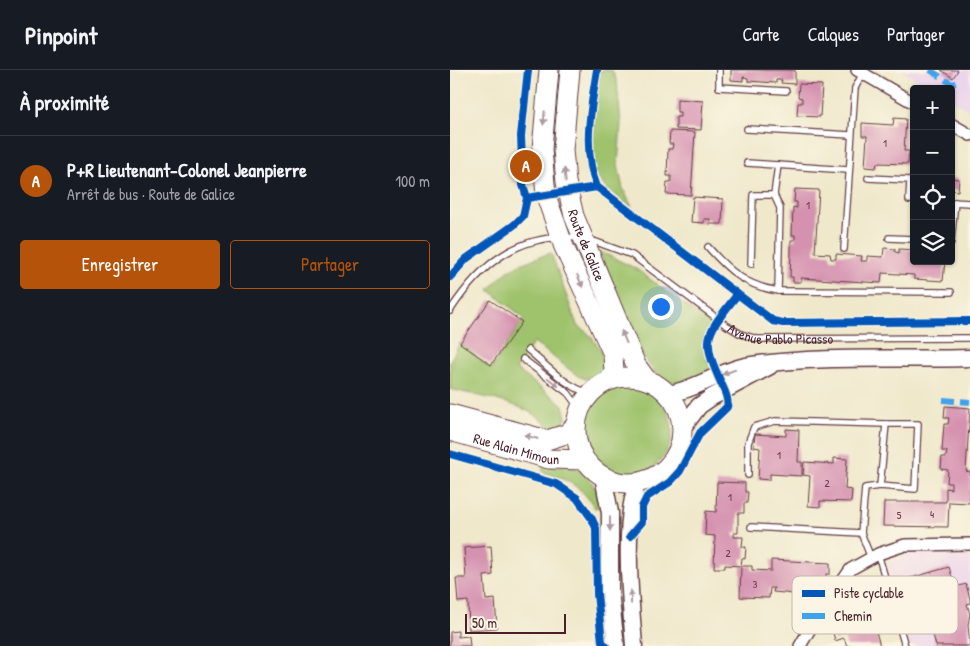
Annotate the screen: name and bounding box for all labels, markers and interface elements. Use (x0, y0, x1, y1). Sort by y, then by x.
text: Pinpoint (25, 19, 97, 51)
text: Carte (742, 22, 780, 47)
text: Calques (808, 22, 859, 47)
text: Partager (887, 22, 945, 47)
map controls (910, 85, 955, 265)
button: + (910, 85, 955, 130)
text: À proximité (20, 88, 109, 117)
one-way arrow (540, 111, 548, 127)
button: − (910, 130, 955, 175)
house number: 1 (883, 136, 887, 150)
pin: A (510, 147, 542, 185)
text: P+R Lieutenant-Colonel Jeanpierre (67, 157, 307, 183)
one-way arrow (561, 166, 569, 182)
text: A (32, 170, 40, 192)
text: 100 m (395, 170, 430, 192)
button: locate (910, 175, 955, 220)
text: Arrêt de bus · Route de Galice (67, 183, 235, 205)
house number: 1 (806, 198, 810, 212)
street label: Route de Galice (564, 208, 610, 284)
button: layers (910, 220, 955, 265)
button: Enregistrer (20, 240, 220, 289)
button: Partager (230, 240, 430, 289)
one-way arrow (576, 274, 584, 288)
your location (648, 294, 674, 320)
street label: Avenue Pablo Picasso (724, 318, 833, 348)
one-way arrow (620, 330, 628, 344)
one-way arrow (722, 368, 736, 376)
one-way arrow (546, 377, 560, 387)
street label: Rue Alain Mimoun (472, 428, 559, 468)
one-way arrow (524, 432, 539, 440)
house number: 1 (777, 448, 781, 462)
house number: 2 (824, 476, 830, 490)
house number: 1 (728, 490, 732, 504)
house number: 4 (930, 507, 934, 521)
house number: 5 (897, 508, 902, 522)
one-way arrow (606, 516, 614, 532)
house number: 2 (725, 546, 731, 560)
legend (792, 576, 958, 634)
house number: 3 (753, 577, 758, 591)
text: Piste cyclable (834, 583, 904, 603)
one-way arrow (627, 589, 635, 605)
text: Chemin (834, 606, 872, 625)
scale bar (465, 611, 566, 634)
text: 50 m (472, 613, 497, 632)

